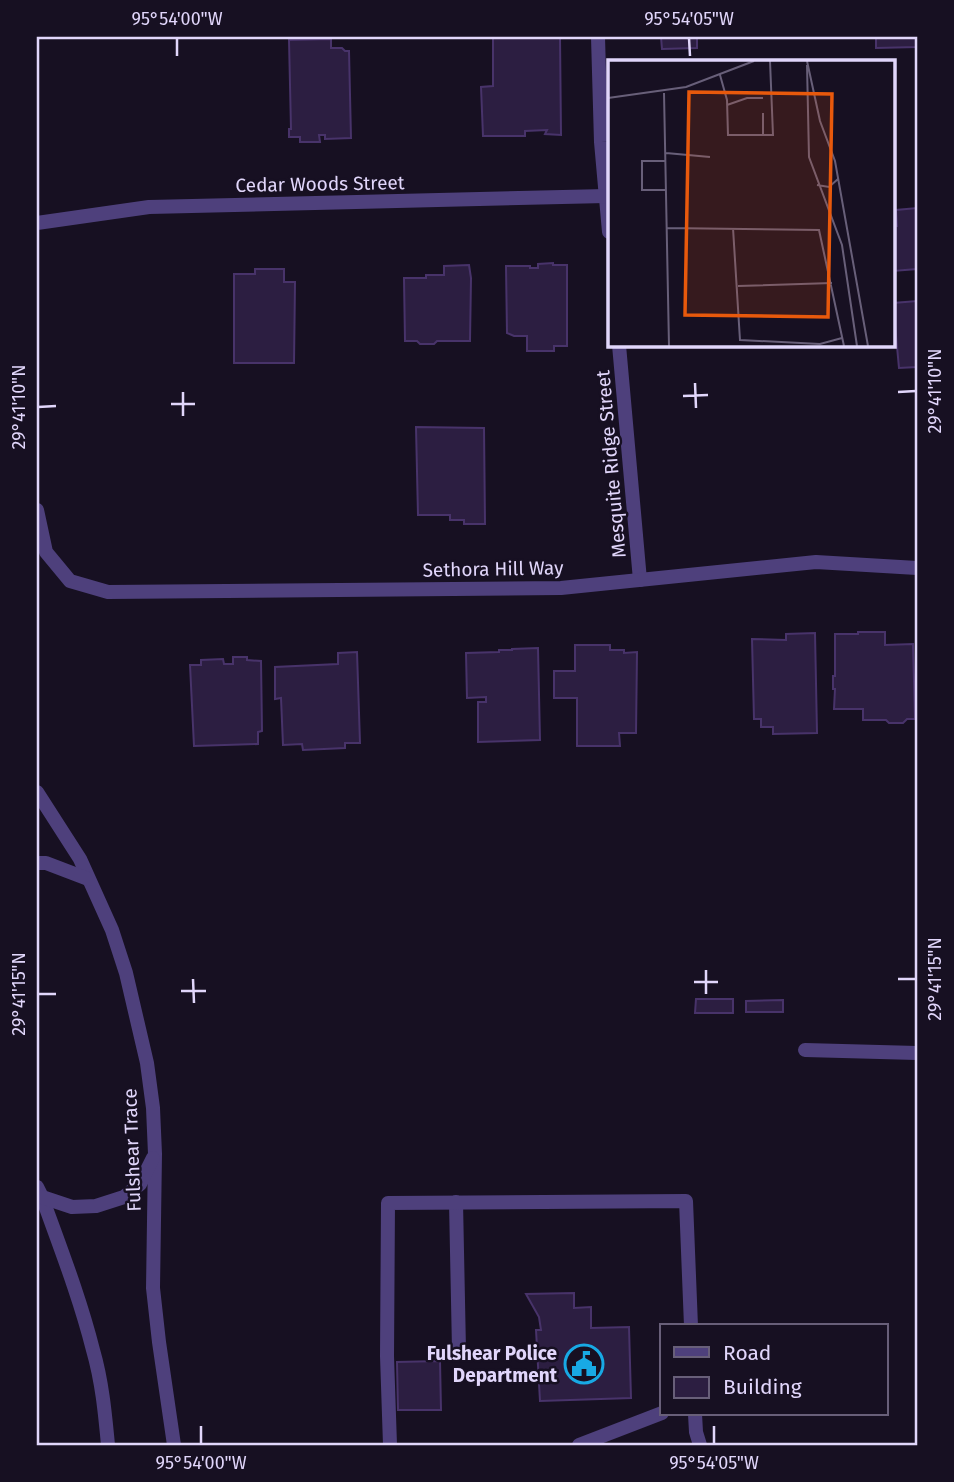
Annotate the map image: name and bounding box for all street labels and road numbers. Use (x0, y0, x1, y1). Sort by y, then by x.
street label: Cedar Woods Street (235, 171, 405, 197)
street label: Mesquite Ridge Street (591, 369, 631, 559)
street label: Sethora Hill Way (422, 556, 564, 582)
street label: Fulshear Trace (118, 1088, 146, 1212)

